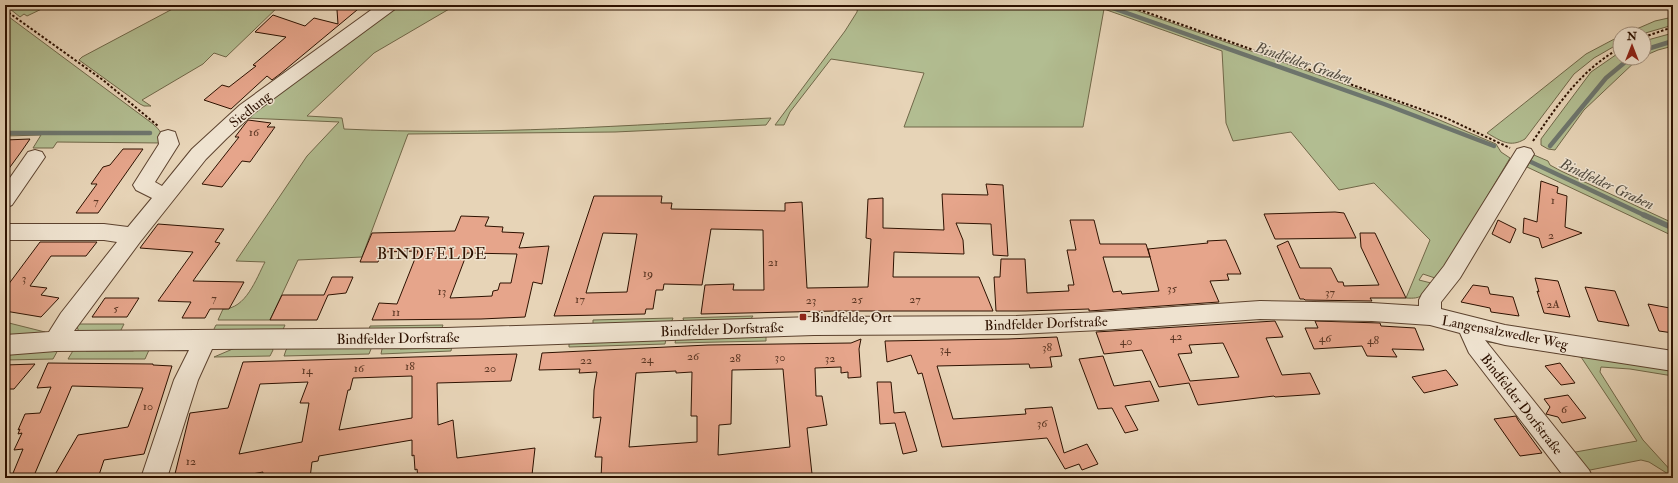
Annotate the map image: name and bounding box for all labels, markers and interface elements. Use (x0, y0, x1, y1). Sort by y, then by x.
north arrow (1612, 26, 1652, 66)
text: N (1626, 30, 1638, 43)
water label: Bindfelder Graben (1252, 38, 1355, 89)
street label: Siedlung (226, 87, 276, 131)
house number: 16 (249, 125, 260, 140)
water label: Bindfelder Graben (1556, 154, 1657, 214)
house number: 1 (1551, 193, 1555, 208)
house number: 7 (93, 194, 99, 209)
house number: 2 (1548, 228, 1554, 243)
district label: BINDFELDE (377, 244, 487, 264)
house number: 21 (768, 255, 778, 270)
house number: 19 (643, 266, 653, 281)
house number: 3 (22, 271, 26, 286)
house number: 35 (1167, 281, 1178, 296)
house number: 13 (438, 284, 446, 299)
house number: 37 (1325, 285, 1336, 300)
house number: 7 (211, 291, 217, 306)
house number: 17 (575, 292, 585, 307)
house number: 25 (851, 292, 863, 307)
house number: 27 (909, 292, 921, 307)
house number: 23 (806, 293, 816, 308)
house number: 2A (1546, 297, 1560, 312)
house number: 5 (113, 301, 119, 316)
house number: 11 (392, 305, 400, 320)
place label: Bindfelde, Ort (811, 309, 892, 326)
marker: Bindfelde, Ort (798, 312, 808, 322)
street label: Langensalzwedler Weg (1440, 312, 1571, 353)
street label: Bindfelder Dorfstraße (984, 313, 1108, 334)
street label: Bindfelder Dorfstraße (660, 319, 784, 340)
street label: Bindfelder Dorfstraße (336, 329, 460, 348)
house number: 42 (1170, 329, 1182, 344)
house number: 46 (1319, 331, 1332, 346)
house number: 48 (1367, 333, 1379, 348)
house number: 40 (1120, 334, 1132, 349)
house number: 38 (1042, 340, 1052, 355)
house number: 34 (939, 342, 951, 357)
house number: 26 (687, 349, 700, 364)
house number: 30 (775, 350, 785, 365)
house number: 28 (729, 351, 741, 366)
house number: 32 (825, 351, 835, 366)
street label: Bindfelder Dorfstraße (1477, 351, 1566, 458)
house number: 24 (641, 352, 654, 367)
house number: 22 (580, 353, 592, 368)
house number: 18 (405, 359, 415, 374)
house number: 16 (354, 361, 365, 376)
house number: 20 (484, 361, 496, 376)
house number: 14 (302, 363, 313, 378)
house number: 10 (143, 399, 153, 414)
house number: 6 (1561, 402, 1568, 417)
house number: 36 (1037, 416, 1048, 431)
house number: 12 (186, 454, 196, 469)

